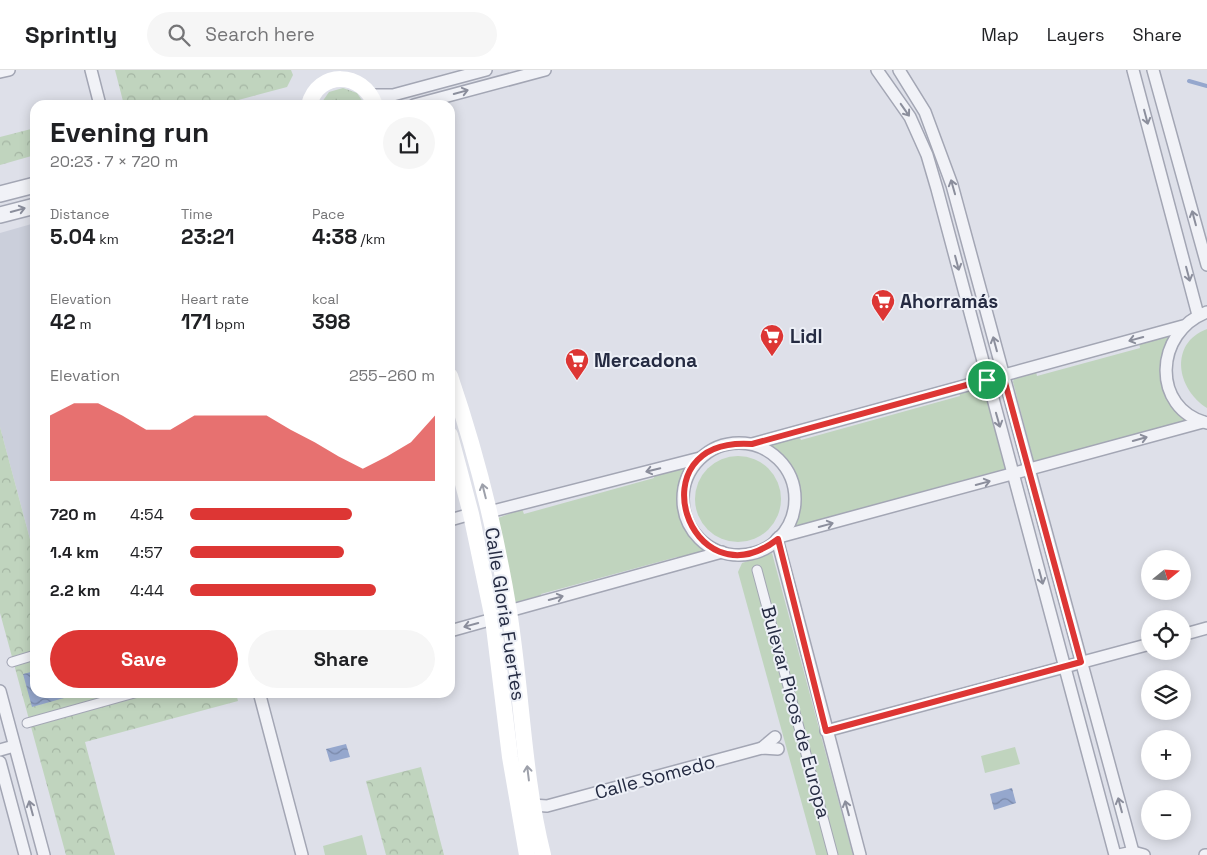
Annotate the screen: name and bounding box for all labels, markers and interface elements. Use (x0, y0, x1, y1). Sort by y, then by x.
search box (147, 12, 497, 57)
text: Sprintly (25, 19, 117, 50)
icon: search (165, 21, 193, 49)
text: Search here (205, 22, 315, 47)
text: Map (981, 23, 1019, 46)
text: Layers (1047, 23, 1104, 46)
text: Share (1132, 23, 1182, 46)
one-way arrow (453, 87, 469, 97)
one-way arrow (900, 103, 910, 117)
one-way arrow (1142, 109, 1151, 125)
text: Evening run (50, 114, 209, 150)
button: share (383, 117, 435, 169)
text: 20:23 · 7 × 720 m (50, 151, 178, 172)
one-way arrow (947, 180, 957, 196)
one-way arrow (9, 205, 25, 215)
text: Distance (50, 205, 110, 223)
text: Time (181, 205, 213, 223)
text: Pace (312, 205, 345, 223)
one-way arrow (1189, 210, 1198, 226)
text: 5.04 (50, 223, 96, 250)
text: 23:21 (181, 223, 234, 250)
text: 4:38 (312, 223, 357, 250)
text: km (96, 230, 119, 248)
text: /km (357, 230, 385, 248)
one-way arrow (953, 255, 962, 271)
one-way arrow (1183, 266, 1193, 282)
supermarket icon: Ahorramás (870, 288, 896, 322)
place label: Ahorramás (900, 289, 998, 314)
text: Elevation (50, 290, 111, 308)
text: Heart rate (181, 290, 249, 308)
text: kcal (312, 290, 339, 308)
text: 42 (50, 308, 76, 335)
text: 171 (181, 308, 211, 335)
text: 398 (312, 308, 350, 335)
text: m (76, 315, 91, 333)
text: bpm (211, 315, 245, 333)
supermarket icon: Lidl (759, 323, 785, 357)
place label: Lidl (790, 324, 823, 349)
one-way arrow (1128, 335, 1144, 344)
one-way arrow (990, 337, 999, 353)
supermarket icon: Mercadona (564, 347, 590, 381)
place label: Mercadona (594, 348, 697, 373)
pin (966, 359, 1008, 401)
text: Elevation (50, 365, 120, 386)
text: 255–260 m (349, 365, 435, 386)
icon: arrive (973, 366, 1001, 394)
one-way arrow (994, 412, 1004, 428)
one-way arrow (1131, 434, 1147, 444)
one-way arrow (645, 466, 661, 475)
one-way arrow (975, 477, 991, 487)
one-way arrow (479, 484, 488, 500)
text: 720 m (50, 504, 96, 525)
text: 4:54 (130, 504, 164, 525)
one-way arrow (818, 520, 834, 529)
street label: Calle Gloria Fuertes (479, 526, 531, 702)
text: 1.4 km (50, 542, 99, 563)
text: 4:57 (130, 542, 162, 563)
north arrow (1141, 550, 1191, 600)
map controls (1141, 550, 1191, 840)
one-way arrow (1036, 569, 1046, 585)
text: 2.2 km (50, 580, 101, 601)
text: 4:44 (130, 580, 164, 601)
one-way arrow (547, 593, 563, 603)
street label: Bulevar Picos de Europa (756, 603, 836, 821)
button: locate (1141, 610, 1191, 660)
one-way arrow (464, 621, 480, 630)
button: Save (50, 630, 238, 688)
button: Share (248, 630, 435, 688)
button: layers (1141, 670, 1191, 720)
button: + (1141, 730, 1191, 780)
street label: Calle Somedo (592, 749, 718, 805)
one-way arrow (523, 765, 533, 781)
button: − (1141, 790, 1191, 840)
one-way arrow (1115, 798, 1124, 814)
one-way arrow (26, 800, 36, 816)
one-way arrow (842, 800, 851, 816)

